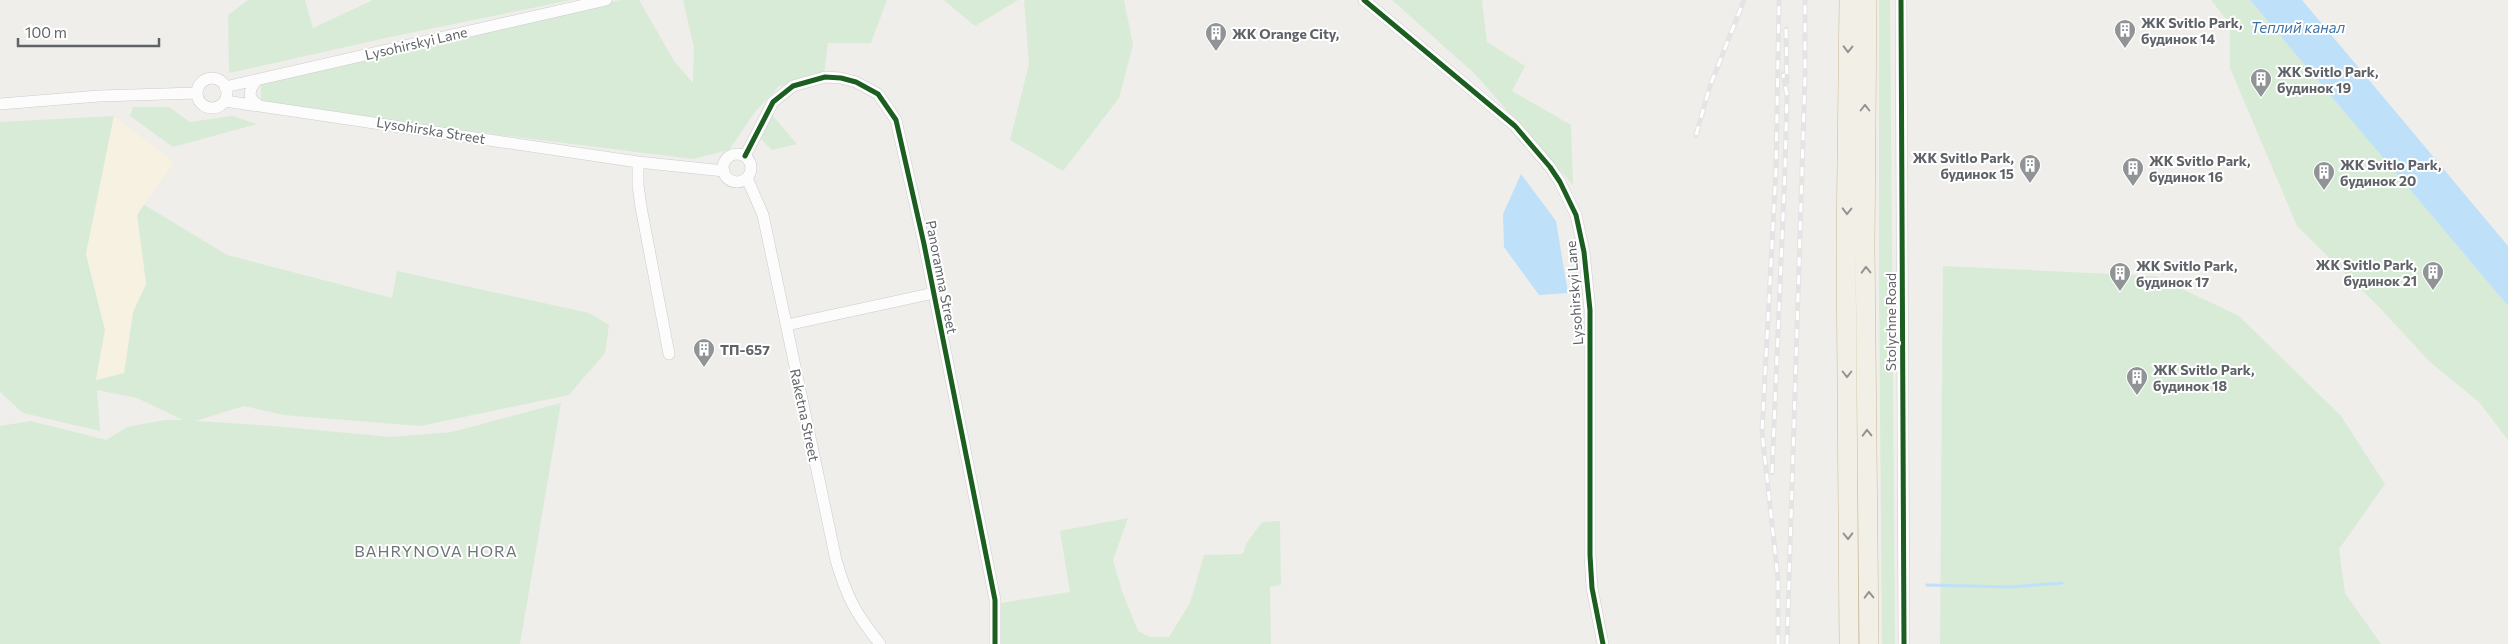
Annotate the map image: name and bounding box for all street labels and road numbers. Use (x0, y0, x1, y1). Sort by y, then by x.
street label: Lysohirskyi Lane (363, 23, 469, 63)
street label: Lysohirska Street (375, 113, 487, 147)
street label: Panoramna Street (923, 219, 961, 335)
street label: Lysohirskyi Lane (1562, 240, 1586, 346)
street label: Stolychne Road (1882, 273, 1899, 371)
street label: Raketna Street (787, 367, 823, 463)

